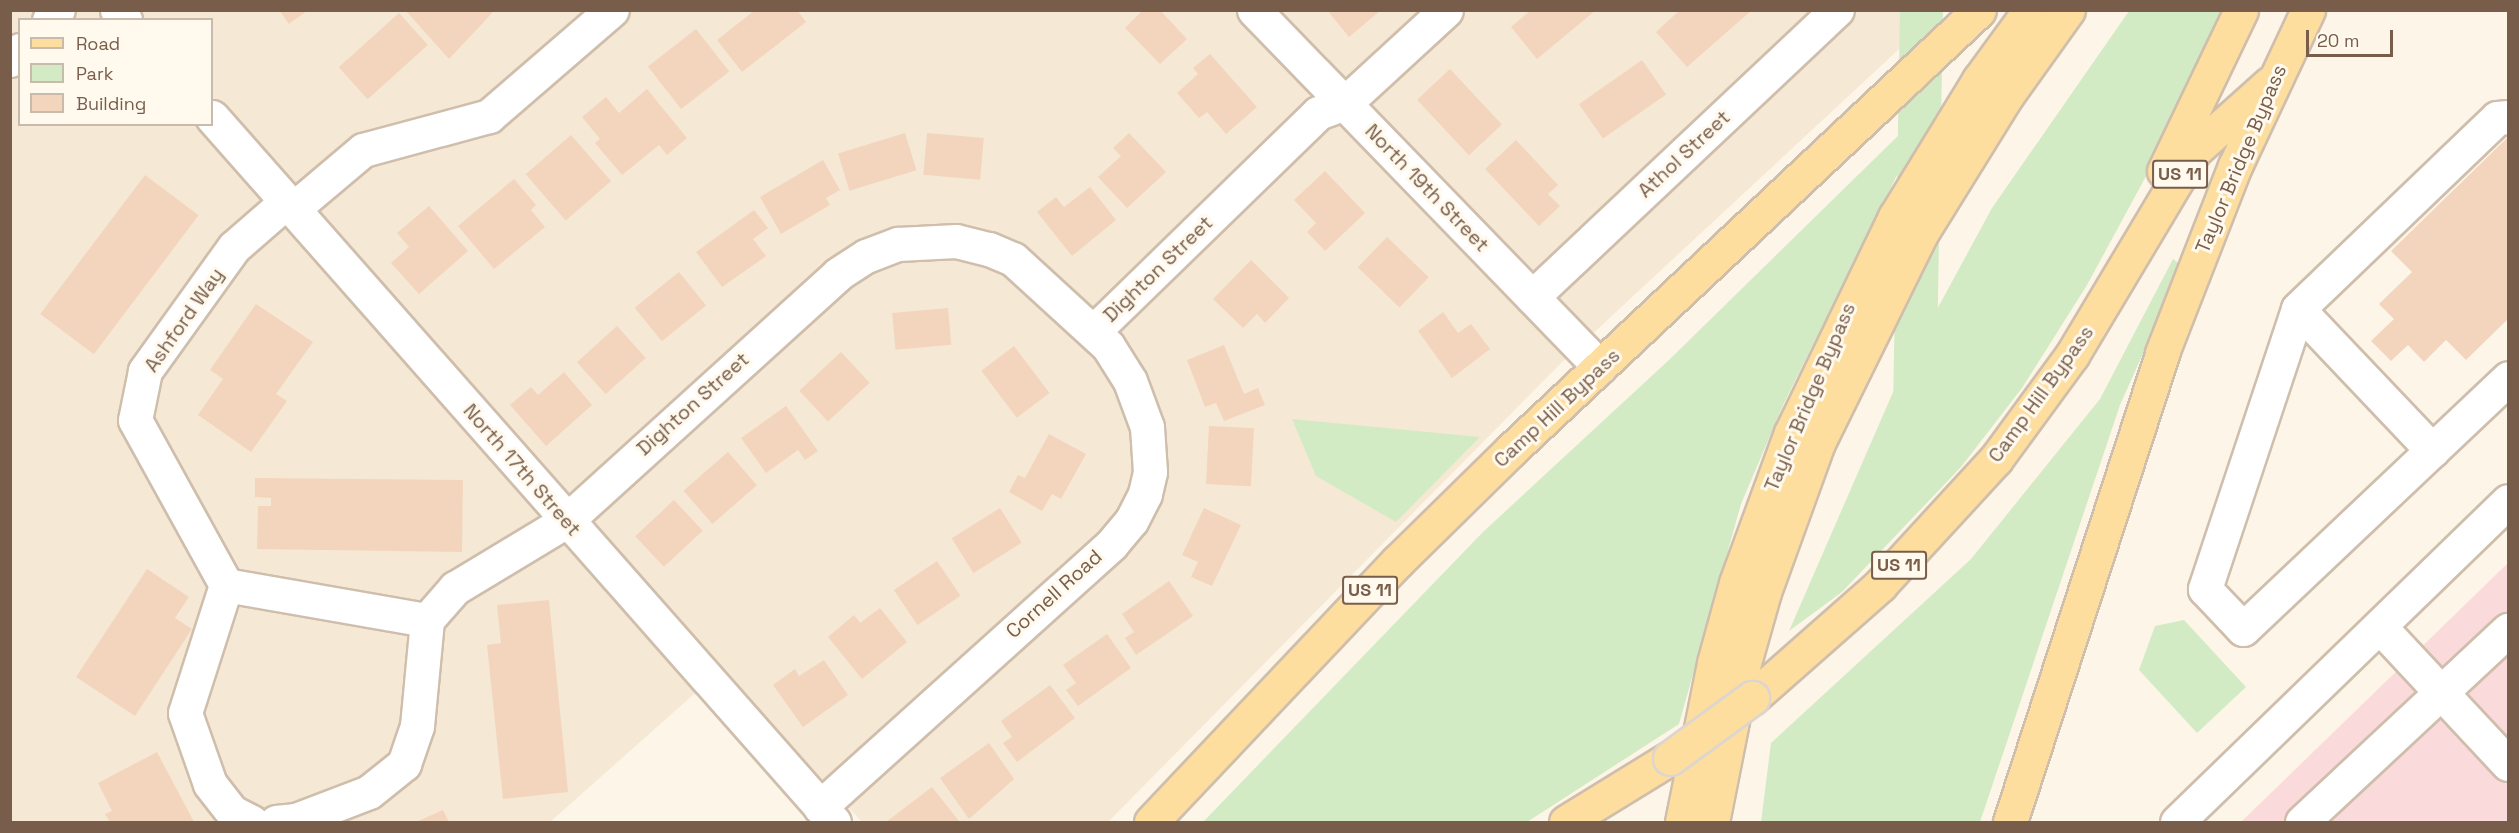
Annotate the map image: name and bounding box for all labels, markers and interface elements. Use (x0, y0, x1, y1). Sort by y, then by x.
legend (18, 18, 213, 126)
scale bar (2309, 18, 2396, 56)
text: 20 m (2317, 29, 2360, 52)
text: Road (76, 32, 120, 55)
street label: Taylor Bridge Bypass (2190, 61, 2292, 257)
text: Park (76, 62, 113, 85)
text: Building (76, 92, 146, 115)
street label: Athol Street (1633, 105, 1735, 203)
street label: North 19th Street (1360, 119, 1494, 257)
road number: US 11 (2152, 159, 2208, 189)
street label: Dighton Street (1098, 211, 1218, 327)
street label: Ashford Way (139, 263, 229, 377)
street label: Taylor Bridge Bypass (1759, 299, 1861, 495)
street label: Camp Hill Bypass (1983, 321, 2099, 467)
street label: Camp Hill Bypass (1489, 344, 1625, 472)
street label: Dighton Street (632, 347, 754, 461)
street label: North 17th Street (458, 399, 586, 541)
street label: Cornell Road (1001, 545, 1107, 643)
road number: US 11 (1870, 550, 1928, 580)
road number: US 11 (1342, 575, 1398, 605)

